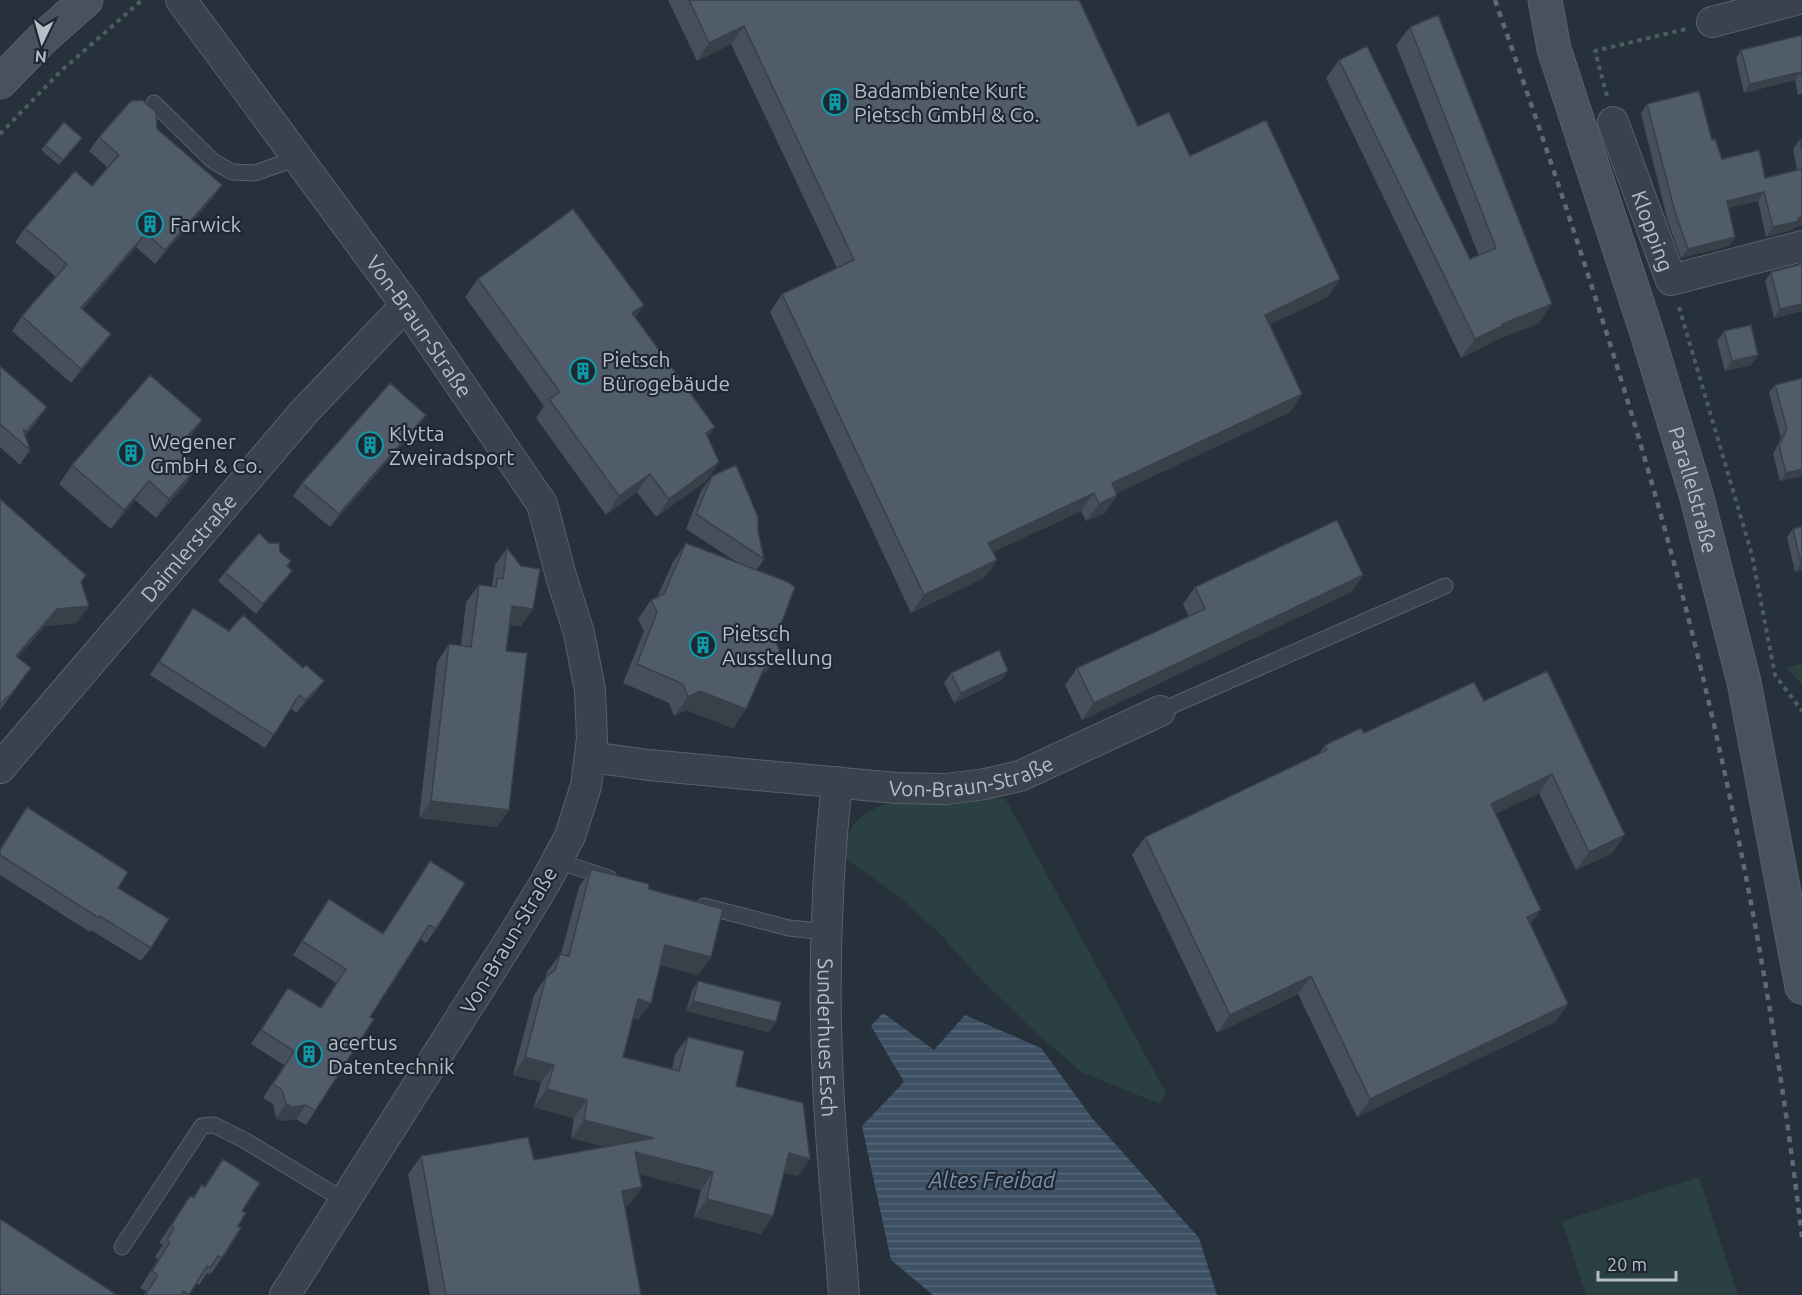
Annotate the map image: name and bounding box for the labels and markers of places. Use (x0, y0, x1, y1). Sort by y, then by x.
place label: Badambiente Kurt Pietsch GmbH & Co. (854, 78, 1040, 126)
building icon: Badambiente Kurt Pietsch GmbH & Co. (820, 87, 850, 117)
building icon: Farwick (135, 209, 165, 239)
place label: Farwick (170, 212, 242, 236)
place label: Pietsch Bürogebäude (602, 347, 730, 395)
building icon: Pietsch Bürogebäude (568, 356, 598, 386)
place label: Klytta Zweiradsport (389, 421, 515, 469)
place label: Wegener GmbH & Co. (150, 429, 263, 477)
building icon: Klytta Zweiradsport (355, 430, 385, 460)
building icon: Wegener GmbH & Co. (116, 438, 146, 468)
place label: Pietsch Ausstellung (722, 621, 833, 669)
building icon: Pietsch Ausstellung (688, 630, 718, 660)
place label: acertus Datentechnik (328, 1030, 455, 1078)
building icon: acertus Datentechnik (294, 1039, 324, 1069)

